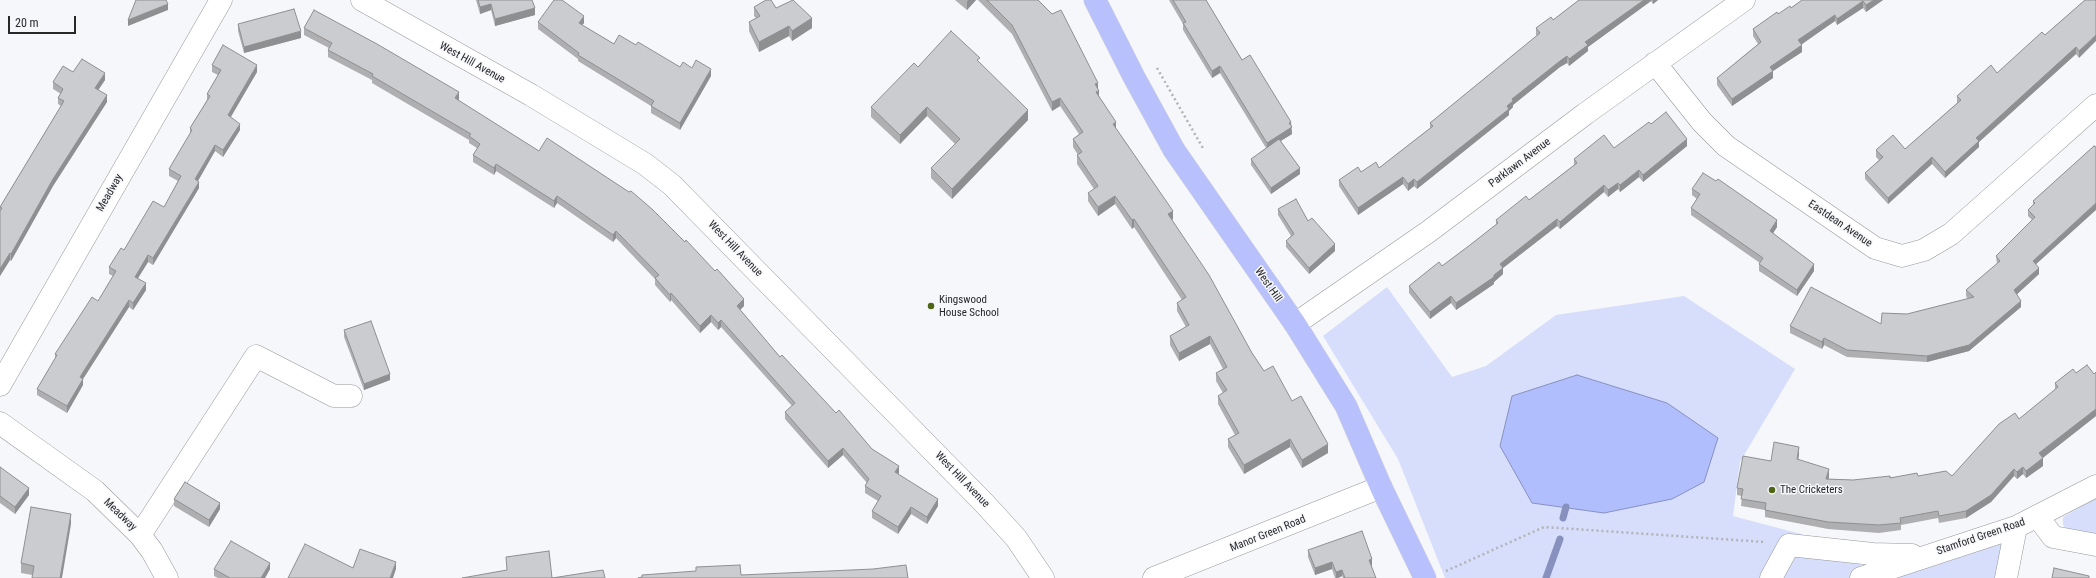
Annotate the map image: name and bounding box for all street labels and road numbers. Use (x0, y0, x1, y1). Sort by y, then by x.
street label: West Hill Avenue (437, 40, 507, 86)
street label: Parklawn Avenue (1486, 135, 1554, 191)
street label: Meadway (94, 172, 126, 214)
street label: Eastdean Avenue (1805, 198, 1875, 250)
street label: West Hill Avenue (705, 218, 765, 280)
street label: West Hill (1252, 265, 1284, 305)
street label: West Hill Avenue (932, 449, 992, 511)
street label: Meadway (101, 496, 139, 534)
street label: Manor Green Road (1228, 513, 1308, 555)
street label: Stamford Green Road (1935, 516, 2027, 558)

